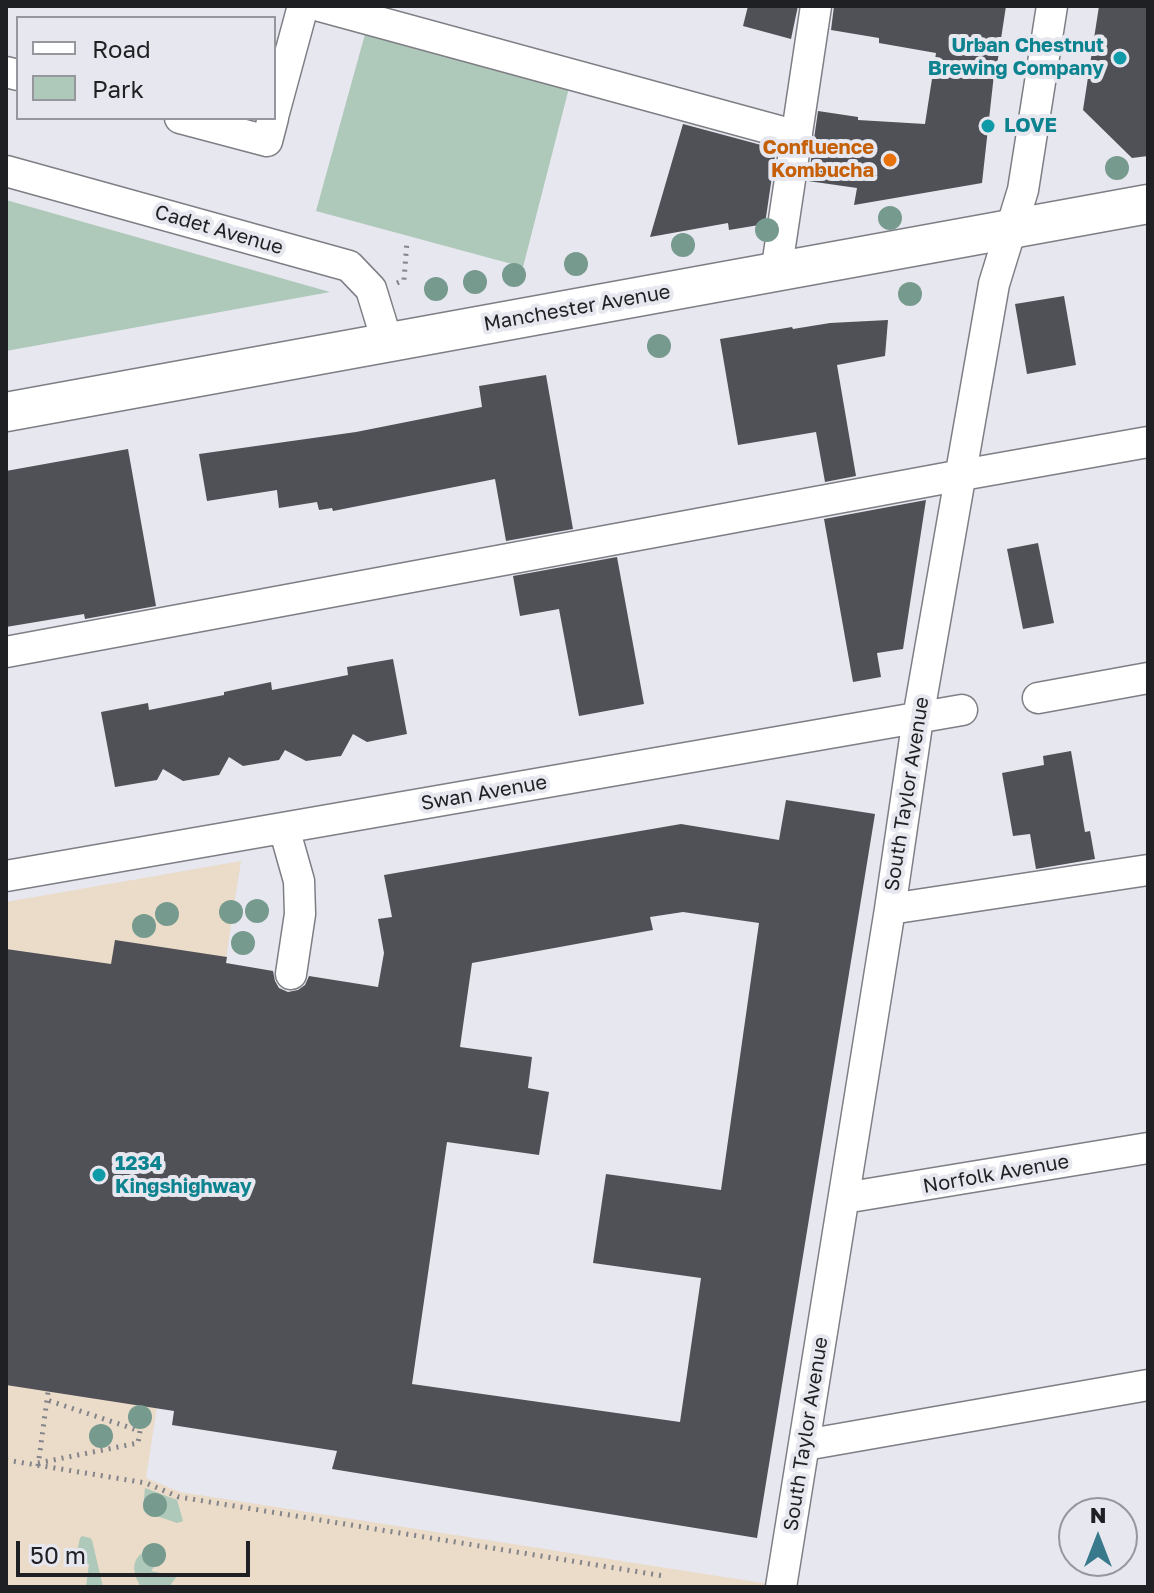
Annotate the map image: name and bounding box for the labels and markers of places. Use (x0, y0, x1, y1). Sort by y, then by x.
place label: Urban Chestnut Brewing Company (928, 34, 1104, 81)
marker: Urban Chestnut Brewing Company (1111, 49, 1129, 67)
place label: LOVE (1004, 114, 1057, 138)
marker: LOVE (979, 117, 997, 135)
place label: Confluence Kombucha (763, 136, 874, 183)
marker: Confluence Kombucha (881, 151, 899, 169)
place label: 1234 Kingshighway (115, 1152, 252, 1199)
marker: 1234 Kingshighway (90, 1166, 108, 1184)

